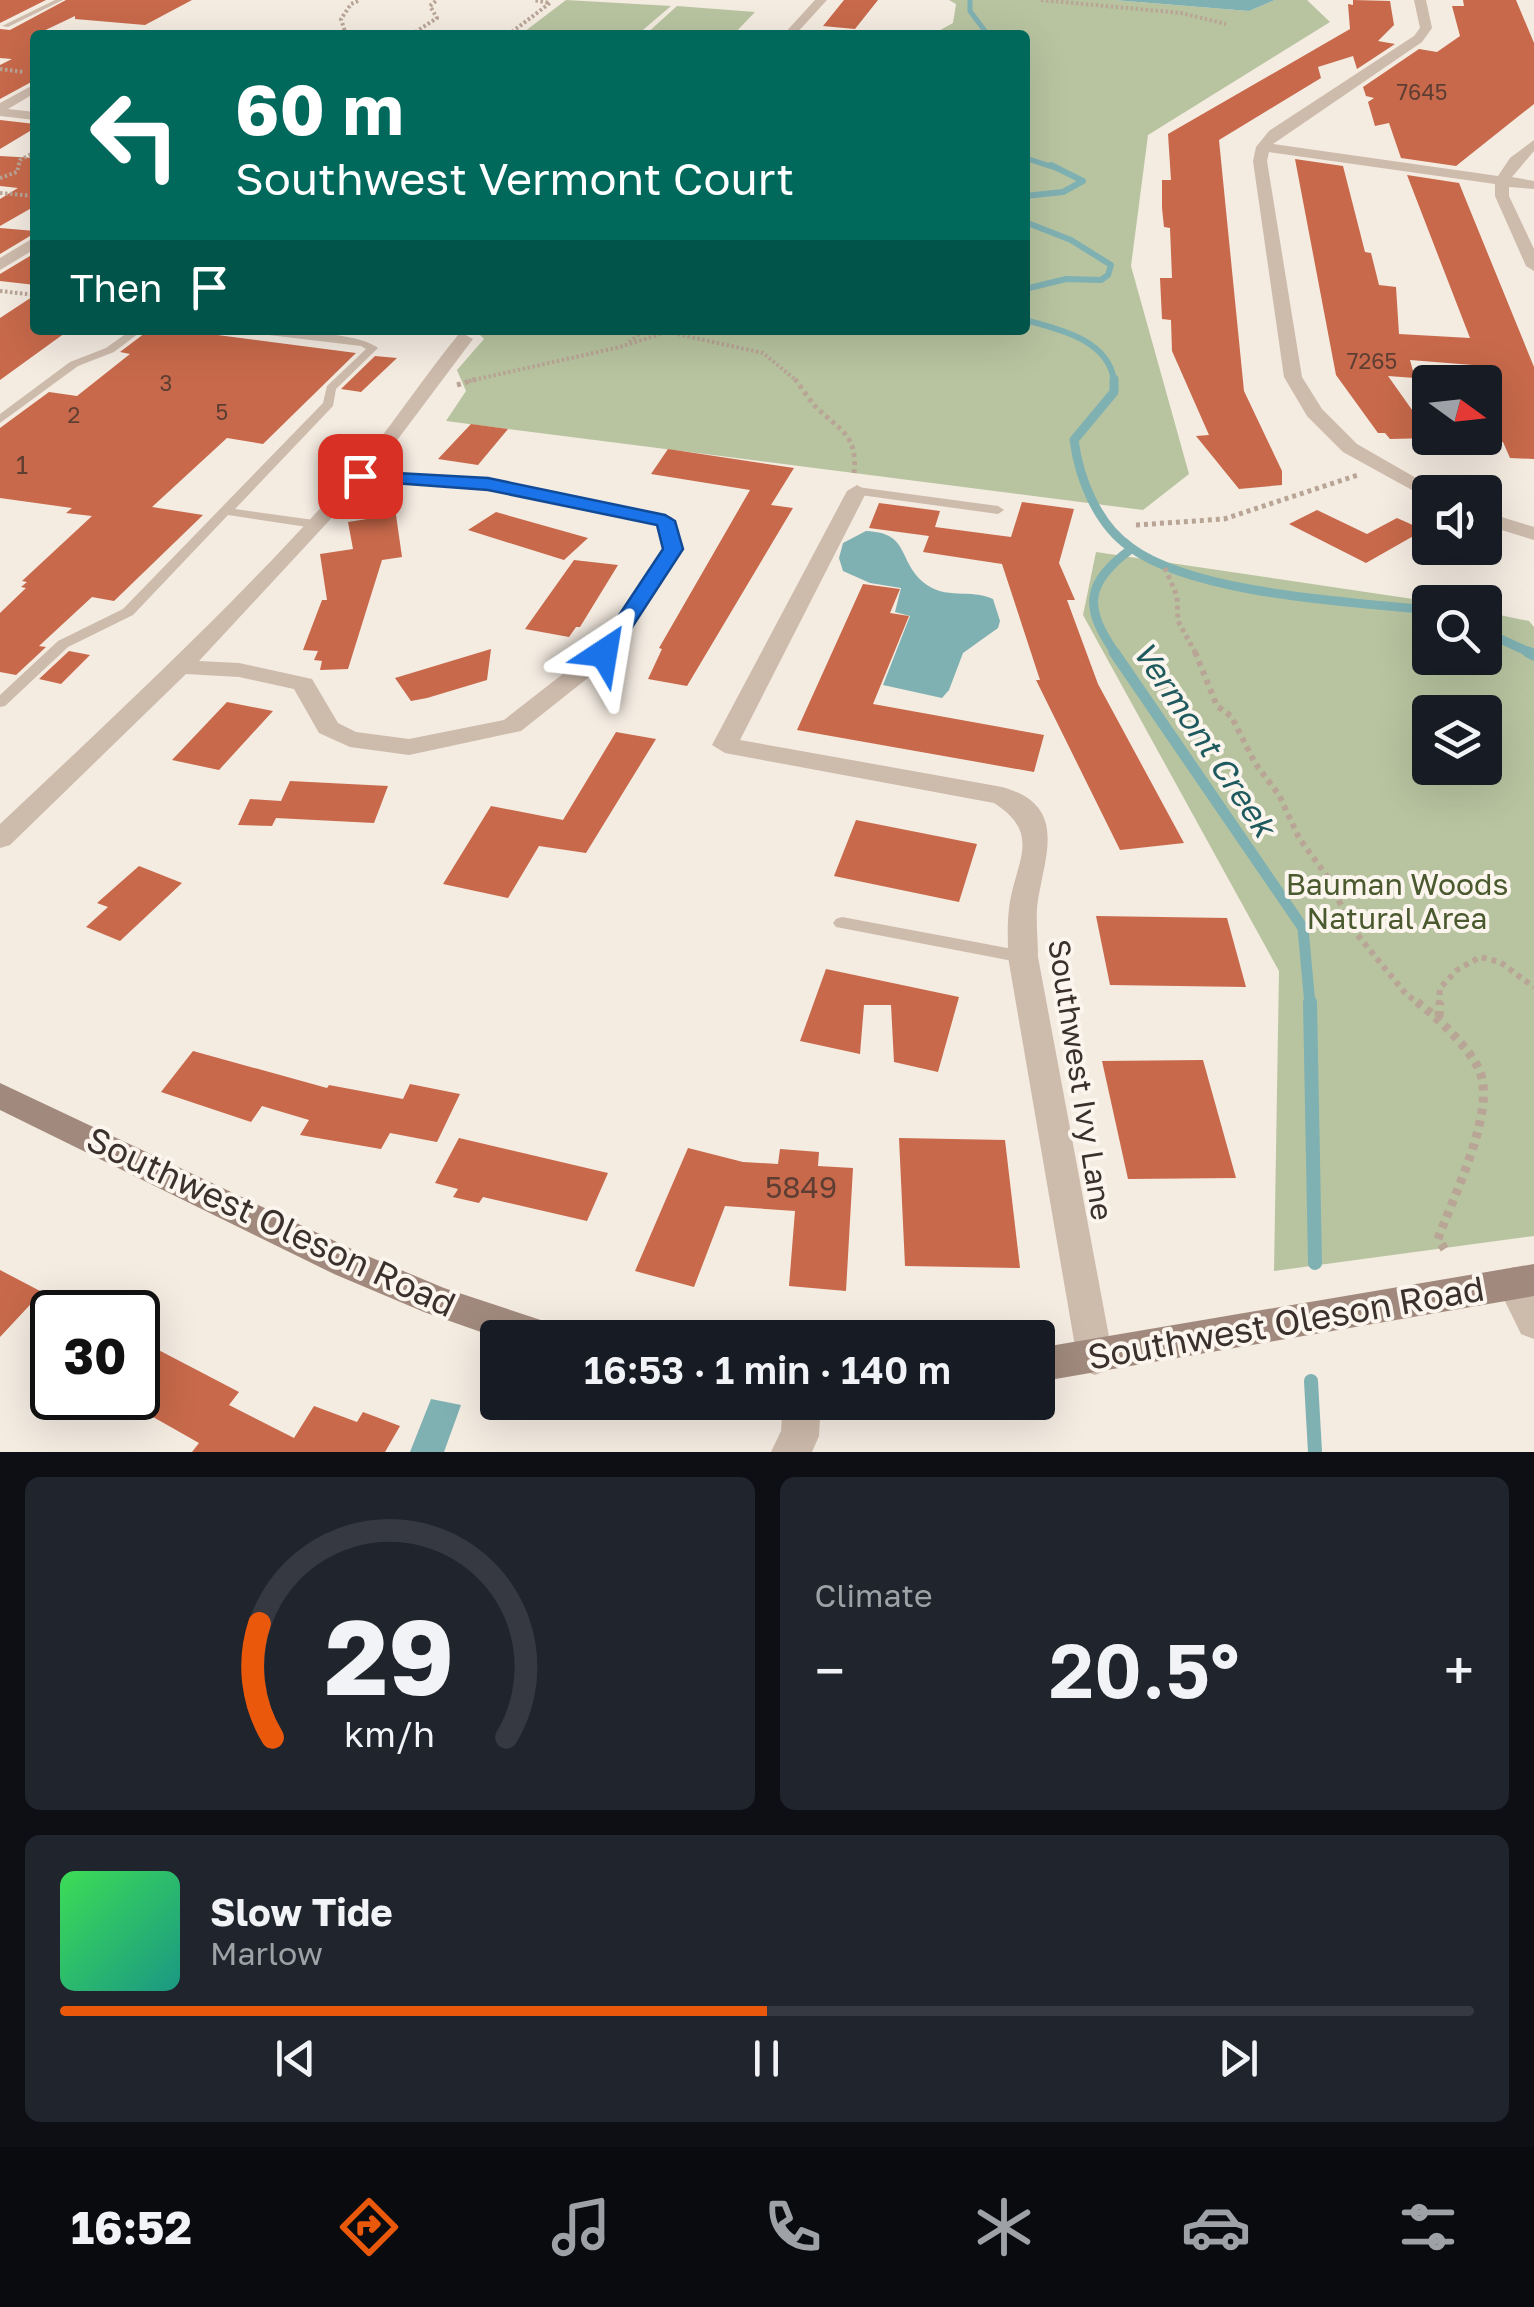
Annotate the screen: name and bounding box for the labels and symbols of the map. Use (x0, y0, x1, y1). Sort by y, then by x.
house number: 7645 (1396, 78, 1448, 105)
house number: 7265 (1347, 347, 1397, 374)
north arrow (1412, 365, 1502, 455)
house number: 3 (160, 369, 172, 396)
house number: 5 (216, 398, 228, 425)
house number: 2 (68, 401, 80, 428)
pin (318, 434, 403, 519)
house number: 1 (16, 449, 28, 480)
position arrow (552, 601, 656, 705)
water label: Vermont Creek (1126, 634, 1286, 846)
park label: Bauman Woods Natural Area (1286, 866, 1508, 936)
street label: Southwest Ivy Lane (1041, 937, 1121, 1223)
street label: Southwest Oleson Road (80, 1117, 462, 1325)
house number: 5849 (765, 1169, 837, 1205)
street label: Southwest Oleson Road (1084, 1266, 1487, 1378)
speed limit sign: 30 (30, 1290, 160, 1420)

